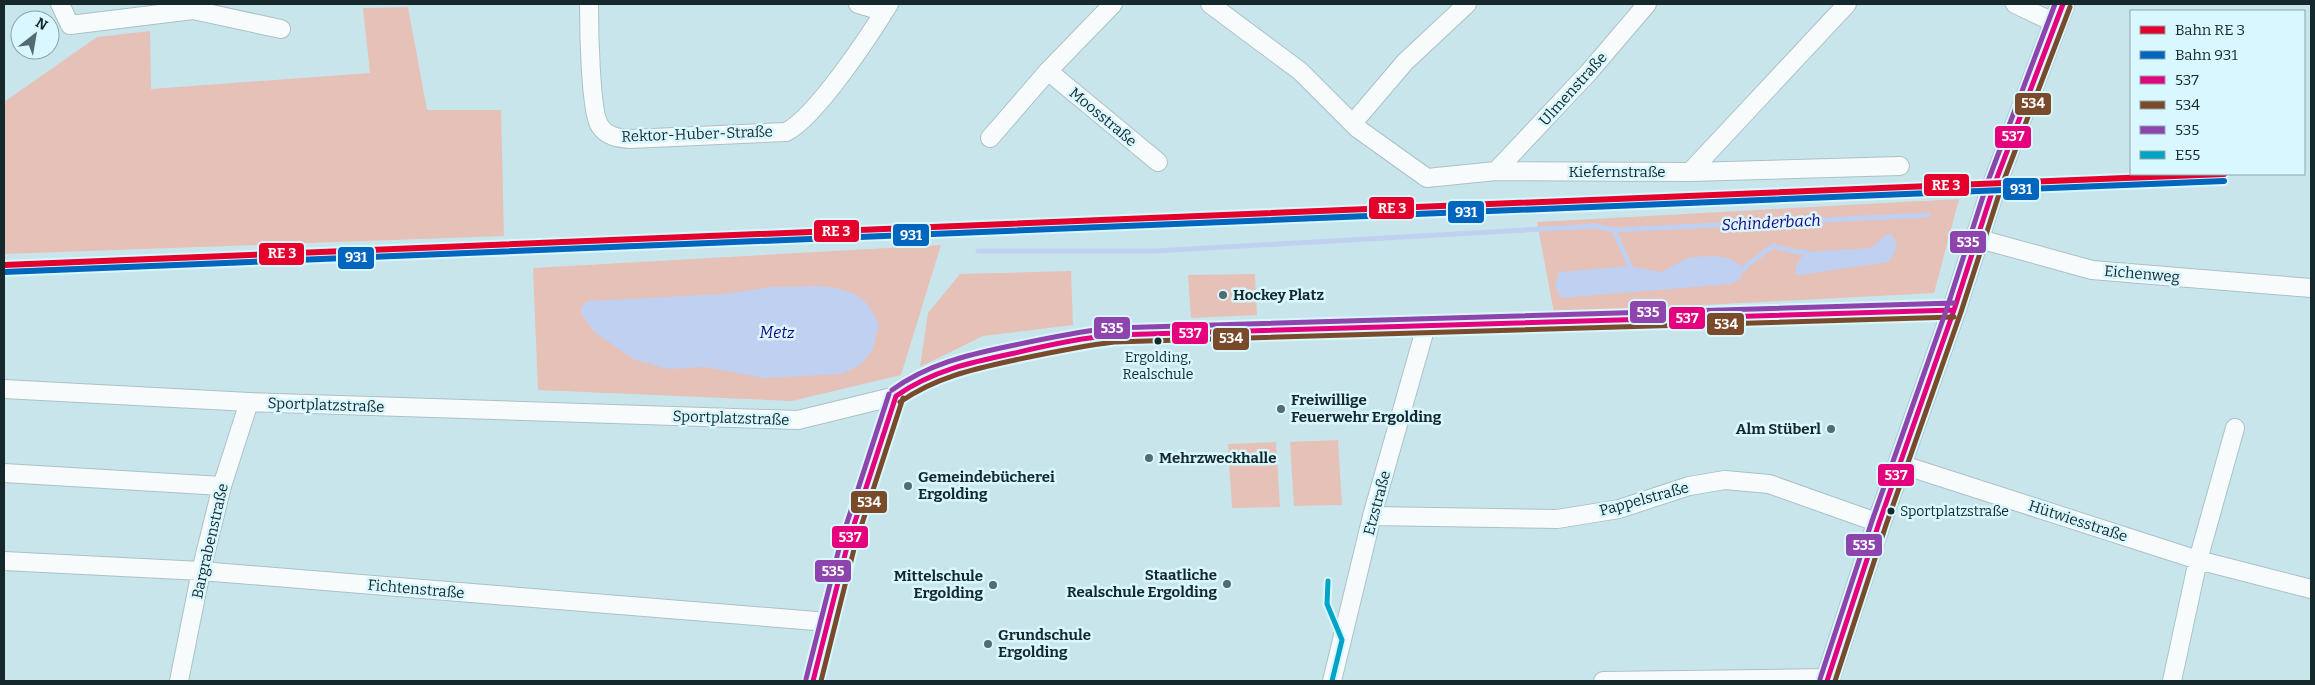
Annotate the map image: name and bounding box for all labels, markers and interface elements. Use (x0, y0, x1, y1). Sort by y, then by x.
north arrow (10, 10, 60, 60)
legend (2130, 10, 2305, 175)
text: N (32, 14, 51, 34)
text: Bahn RE 3 (2175, 21, 2245, 39)
text: Bahn 931 (2175, 46, 2238, 64)
street label: Ulmenstraße (1535, 49, 1611, 129)
text: 537 (2175, 71, 2199, 89)
street label: Moosstraße (1066, 84, 1140, 150)
line badge: 534 (2014, 92, 2052, 116)
text: 534 (2021, 95, 2045, 112)
text: 534 (2175, 96, 2200, 114)
text: 535 (2175, 121, 2199, 139)
street label: Rektor-Huber-Straße (621, 122, 773, 146)
line badge: 537 (1994, 125, 2032, 149)
text: 537 (2002, 128, 2025, 145)
text: E55 (2175, 146, 2200, 164)
street label: Kiefernstraße (1568, 163, 1666, 181)
line badge: RE 3 (1923, 173, 1970, 197)
text: RE 3 (1932, 177, 1960, 194)
line badge: 931 (2002, 177, 2040, 201)
text: 931 (2010, 181, 2032, 198)
line badge: RE 3 (1368, 196, 1415, 220)
text: RE 3 (1378, 200, 1406, 217)
line badge: 931 (1447, 200, 1485, 224)
text: 931 (1455, 204, 1477, 221)
water label: Schinderbach (1721, 210, 1821, 235)
line badge: RE 3 (813, 219, 860, 243)
text: RE 3 (822, 223, 850, 240)
line badge: 931 (892, 223, 930, 247)
text: 931 (900, 227, 922, 244)
line badge: 535 (1949, 230, 1987, 254)
text: 535 (1956, 234, 1980, 251)
line badge: RE 3 (258, 242, 305, 266)
text: RE 3 (268, 245, 296, 262)
line badge: 931 (337, 246, 375, 270)
text: 931 (345, 249, 367, 266)
street label: Eichenweg (2103, 262, 2181, 286)
place label: Hockey Platz (1233, 286, 1324, 304)
marker: Hockey Platz (1217, 289, 1229, 301)
line badge: 535 (1629, 300, 1667, 324)
text: 535 (1636, 304, 1660, 321)
line badge: 537 (1668, 306, 1706, 330)
text: 537 (1676, 310, 1699, 327)
line badge: 534 (1706, 312, 1745, 336)
line badge: 535 (1093, 316, 1131, 340)
text: 534 (1714, 316, 1738, 333)
text: 535 (1100, 320, 1124, 337)
line badge: 537 (1171, 321, 1209, 345)
water label: Metz (760, 323, 795, 342)
text: 537 (1179, 325, 1202, 342)
line badge: 534 (1212, 327, 1250, 351)
text: 534 (1219, 330, 1243, 347)
marker: Ergolding, Realschule (1153, 336, 1163, 346)
place label: Ergolding, Realschule (1123, 349, 1193, 383)
place label: Freiwillige Feuerwehr Ergolding (1291, 391, 1442, 426)
street label: Sportplatzstraße (267, 394, 385, 416)
marker: Freiwillige Feuerwehr Ergolding (1275, 403, 1287, 415)
street label: Sportplatzstraße (672, 407, 790, 429)
place label: Alm Stüberl (1736, 420, 1821, 438)
marker: Alm Stüberl (1825, 423, 1837, 435)
place label: Mehrzweckhalle (1159, 449, 1276, 467)
marker: Mehrzweckhalle (1143, 452, 1155, 464)
line badge: 537 (1877, 463, 1915, 487)
text: 537 (1885, 467, 1908, 484)
place label: Gemeindebücherei Ergolding (918, 468, 1055, 503)
street label: Etzstraße (1360, 469, 1394, 537)
street label: Pappelstraße (1597, 478, 1691, 520)
marker: Gemeindebücherei Ergolding (902, 480, 914, 492)
street label: Bargrabenstraße (188, 482, 232, 600)
line badge: 534 (850, 490, 888, 514)
text: 534 (857, 494, 881, 511)
street label: Hütwiesstraße (2026, 497, 2130, 545)
place label: Sportplatzstraße (1900, 503, 2009, 520)
marker: Sportplatzstraße (1886, 506, 1896, 516)
line badge: 537 (831, 525, 869, 549)
text: 537 (839, 529, 862, 546)
line badge: 535 (1845, 533, 1883, 557)
text: 535 (1852, 537, 1876, 554)
line badge: 535 (814, 559, 852, 583)
text: 535 (821, 563, 845, 580)
place label: Staatliche Realschule Ergolding (1067, 566, 1217, 601)
place label: Mittelschule Ergolding (894, 567, 983, 602)
street label: Fichtenstraße (367, 576, 465, 602)
marker: Staatliche Realschule Ergolding (1221, 578, 1233, 590)
marker: Mittelschule Ergolding (987, 579, 999, 591)
place label: Grundschule Ergolding (998, 626, 1091, 661)
marker: Grundschule Ergolding (982, 638, 994, 650)

